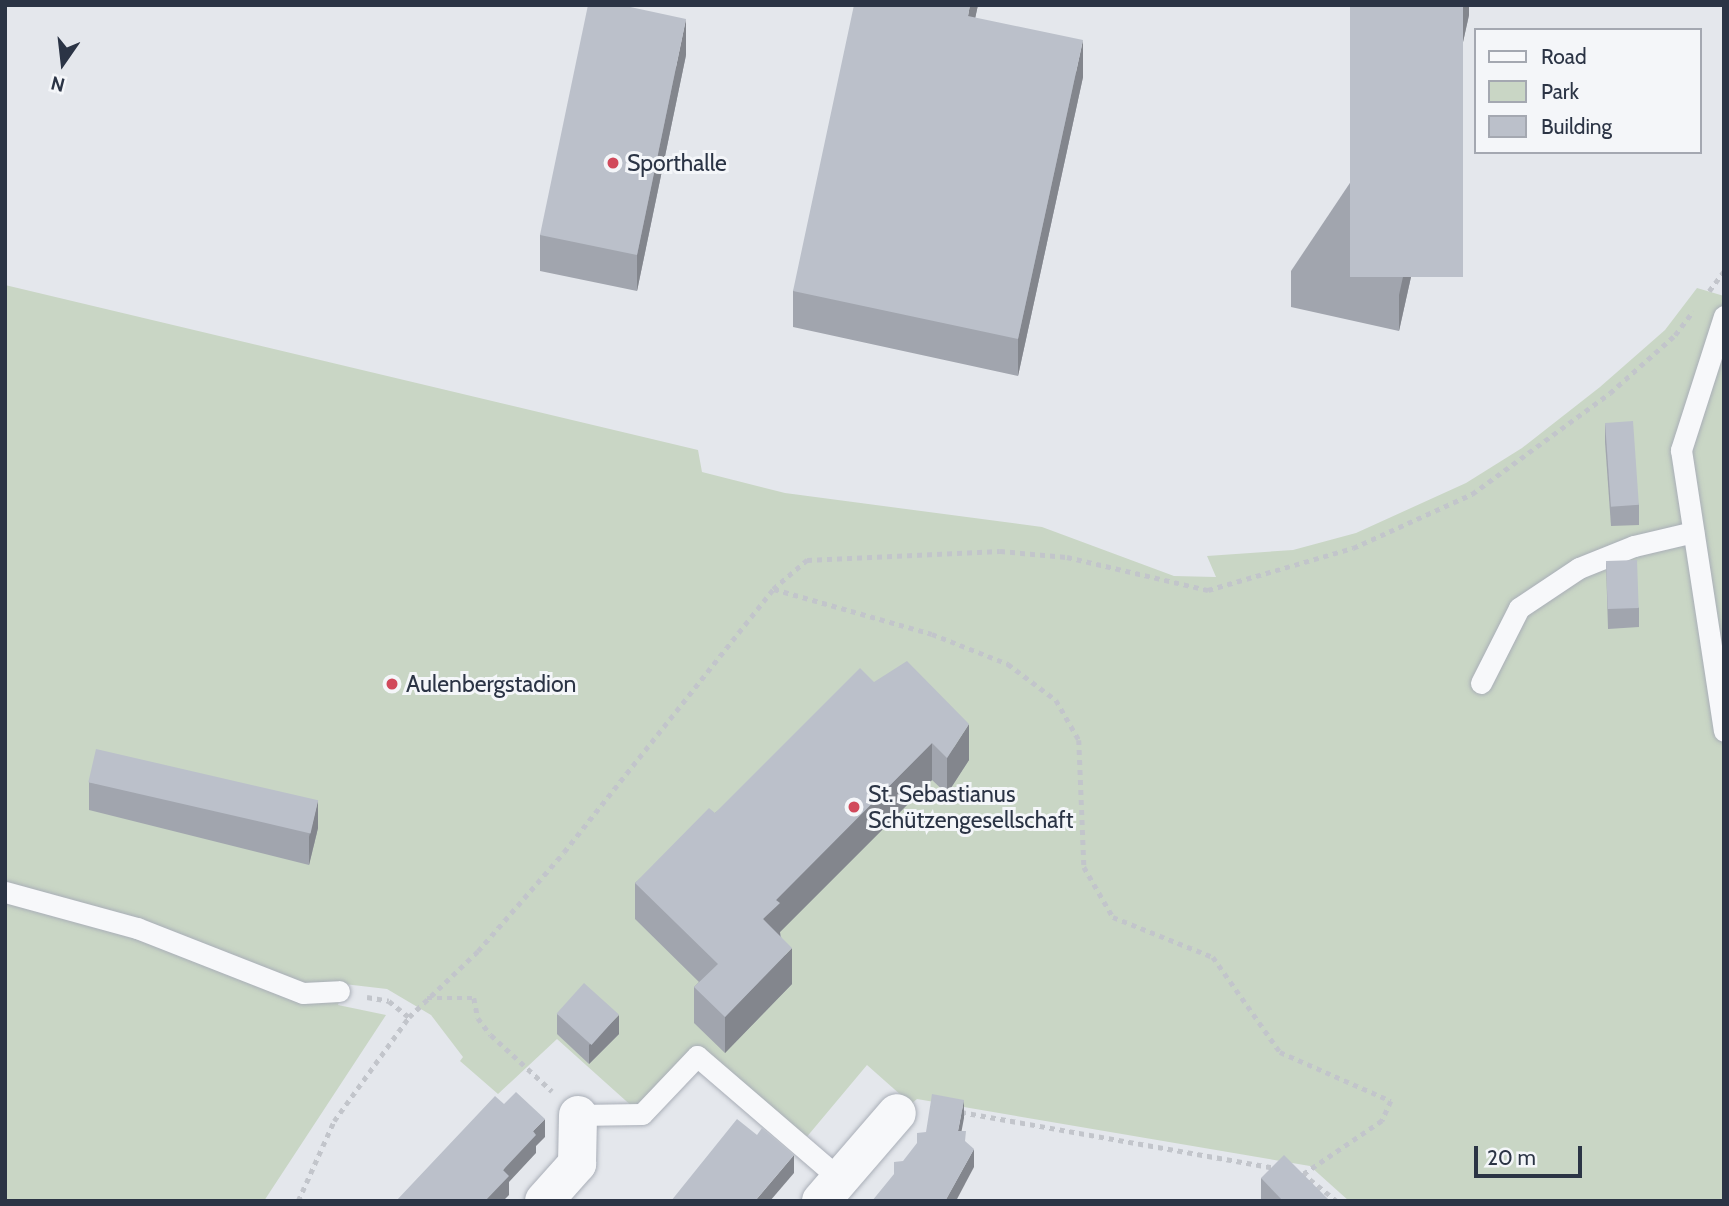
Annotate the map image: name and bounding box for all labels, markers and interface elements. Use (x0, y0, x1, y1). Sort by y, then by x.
north arrow (28, 28, 98, 98)
legend (1474, 28, 1701, 154)
text: Road (1541, 44, 1587, 69)
text: N (48, 71, 67, 97)
text: Park (1541, 79, 1579, 104)
text: Building (1541, 114, 1612, 139)
place label: Sporthalle (627, 149, 727, 177)
marker: Sporthalle (605, 155, 621, 171)
place label: Aulenbergstadion (406, 670, 576, 698)
marker: Aulenbergstadion (384, 676, 400, 692)
place label: St. Sebastianus Schützengesellschaft (868, 780, 1073, 834)
marker: St. Sebastianus Schützengesellschaft (846, 799, 862, 815)
scale bar (1477, 1132, 1586, 1176)
text: 20 m (1487, 1145, 1536, 1170)

